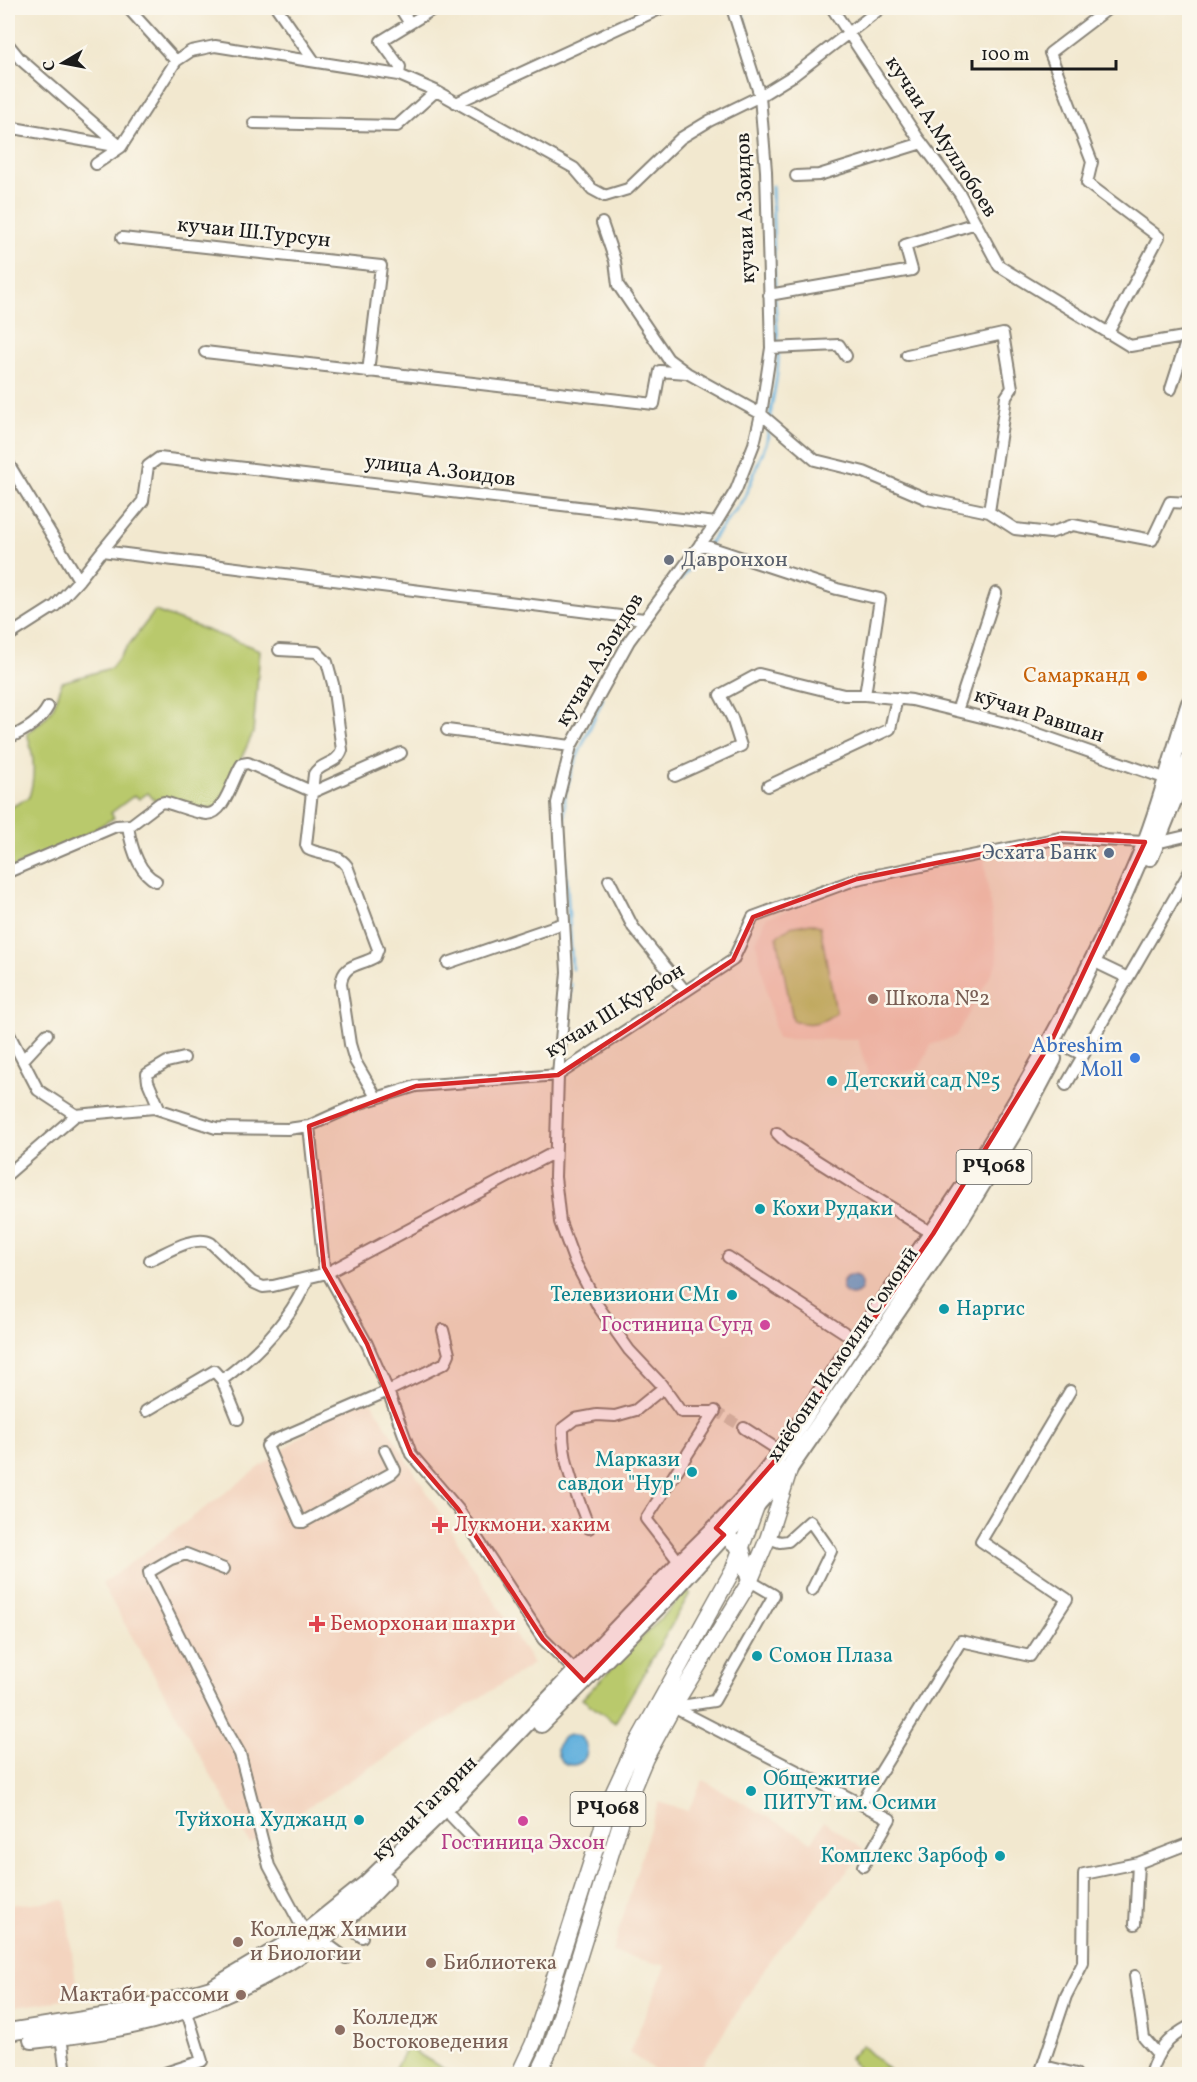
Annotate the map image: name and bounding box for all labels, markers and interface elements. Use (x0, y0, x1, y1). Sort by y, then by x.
north arrow (33, 33, 93, 93)
scale bar (972, 33, 1116, 71)
text: 100 m (981, 43, 1030, 68)
street label: кучаи А.Муллобоев (878, 51, 1004, 223)
text: С (38, 58, 62, 72)
street label: кучаи А.Зоидов (729, 132, 763, 284)
street label: кучаи Ш.Турсун (176, 211, 332, 255)
street label: улица А.Зоидов (363, 447, 517, 495)
place label: Давронхон (681, 546, 788, 575)
marker: Давронхон (662, 553, 676, 567)
street label: кучаи А.Зоидов (549, 588, 651, 732)
place label: Самарканд (1023, 662, 1130, 691)
marker: Самарканд (1135, 669, 1149, 683)
street label: кӯчаи Равшан (970, 681, 1108, 751)
place label: Эсxата Банк (982, 839, 1097, 868)
marker: Эсxата Банк (1102, 846, 1116, 860)
street label: кучаи Ш.Қурбон (540, 956, 691, 1066)
place label: Школа №2 (885, 985, 990, 1014)
marker: Школа №2 (866, 992, 880, 1006)
place label: Abreshim Moll (1032, 1032, 1123, 1085)
marker: Abreshim Moll (1128, 1051, 1142, 1065)
place label: Детский сад №5 (844, 1067, 1001, 1096)
marker: Детский сад №5 (825, 1074, 839, 1088)
road number: РҶ068 (956, 1150, 1032, 1184)
place label: Кохи Рудаки (772, 1195, 894, 1224)
marker: Кохи Рудаки (753, 1202, 767, 1216)
street label: хиёбони Исмоили Сомонӣ (760, 1242, 926, 1468)
place label: Телевизиони СМ1 (550, 1281, 720, 1310)
marker: Телевизиони СМ1 (725, 1288, 739, 1302)
place label: Наргис (956, 1295, 1025, 1324)
marker: Наргис (937, 1302, 951, 1316)
place label: Гостиница Сугд (601, 1311, 753, 1340)
marker: Гостиница Сугд (758, 1318, 772, 1332)
place label: Маркази савдои "Нур" (558, 1446, 680, 1499)
marker: Маркази савдои "Нур" (685, 1465, 699, 1479)
place label: Лукмони. хаким (454, 1511, 610, 1540)
marker: Лукмони. хаким (431, 1516, 449, 1534)
place label: Беморхонаи шахри (330, 1610, 516, 1639)
marker: Беморхонаи шахри (308, 1615, 326, 1633)
place label: Сомон Плаза (769, 1642, 893, 1671)
marker: Сомон Плаза (750, 1649, 764, 1663)
street label: кӯчаи Гагарин (366, 1749, 485, 1868)
place label: Общежитие ПИТУТ им. Осими (763, 1765, 937, 1818)
marker: Общежитие ПИТУТ им. Осими (744, 1784, 758, 1798)
road number: РҶ068 (570, 1792, 646, 1826)
place label: Туйхона Худжанд (175, 1806, 347, 1835)
marker: Туйхона Худжанд (352, 1813, 366, 1827)
marker: Гостиница Эхсон (516, 1814, 530, 1828)
place label: Гостиница Эхсон (441, 1829, 605, 1858)
place label: Комплекс Зарбоф (820, 1842, 988, 1871)
marker: Комплекс Зарбоф (993, 1849, 1007, 1863)
place label: Колледж Химии и Биологии (250, 1916, 407, 1969)
marker: Колледж Химии и Биологии (231, 1935, 245, 1949)
place label: Библиотека (443, 1949, 557, 1978)
marker: Библиотека (424, 1956, 438, 1970)
place label: Мактаби рассоми (59, 1981, 229, 2010)
marker: Мактаби рассоми (234, 1988, 248, 2002)
place label: Колледж Востоковедения (352, 2004, 509, 2057)
marker: Колледж Востоковедения (333, 2023, 347, 2037)

